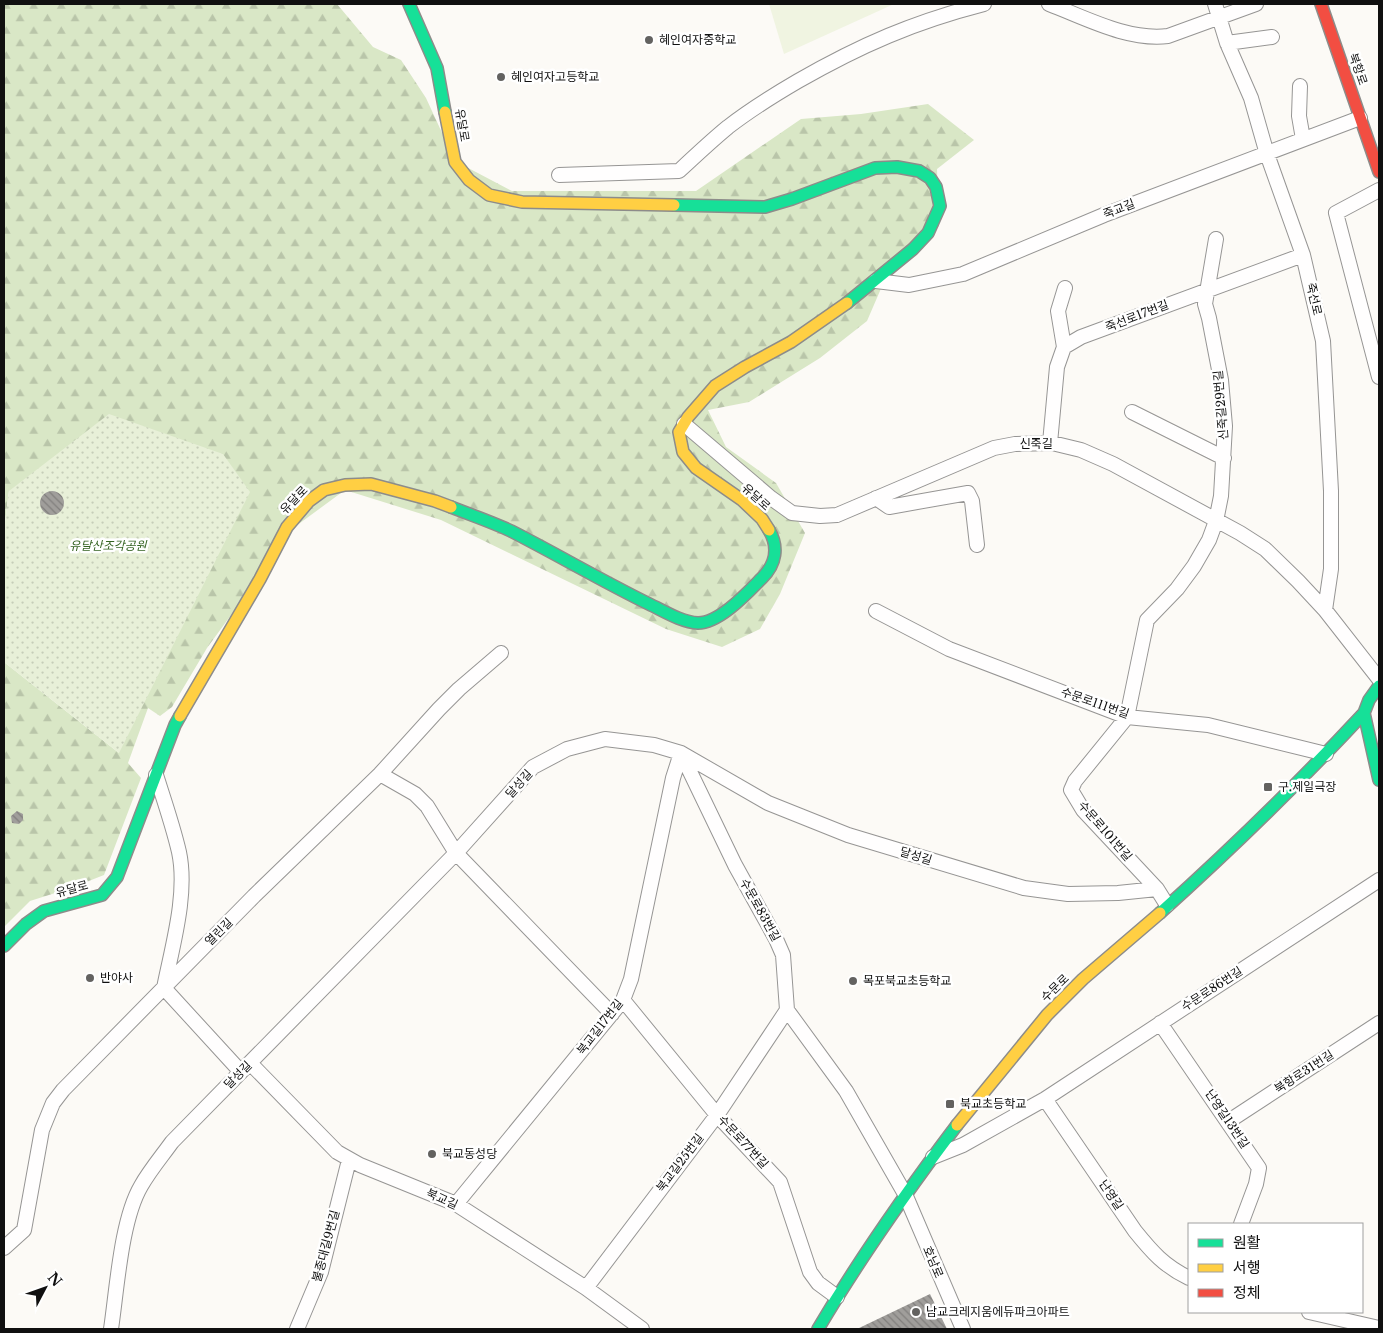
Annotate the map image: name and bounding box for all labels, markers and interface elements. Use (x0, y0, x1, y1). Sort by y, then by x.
place label: 혜인여자중학교 (659, 32, 736, 47)
marker: 혜인여자중학교 (643, 34, 655, 46)
street label: 북항로 (1346, 51, 1371, 87)
place label: 혜인여자고등학교 (511, 69, 599, 84)
marker: 혜인여자고등학교 (495, 71, 507, 83)
street label: 유달로 (452, 107, 473, 143)
street label: 죽교길 (1101, 196, 1137, 221)
street label: 죽선로 (1303, 281, 1326, 317)
street label: 죽선로17번길 (1103, 297, 1171, 334)
street label: 신죽길29번길 (1210, 369, 1231, 441)
street label: 신죽길 (1019, 436, 1053, 451)
street label: 유달로 (739, 480, 774, 513)
street label: 유달로 (277, 483, 311, 517)
park label: 유달산조각공원 (69, 538, 148, 553)
street label: 수문로111번길 (1059, 684, 1131, 721)
street label: 달성길 (502, 766, 535, 801)
place label: 구.제일극장 (1278, 779, 1336, 794)
marker: 구.제일극장 (1262, 781, 1274, 793)
street label: 수문로101번길 (1075, 798, 1135, 864)
street label: 달성길 (898, 844, 934, 868)
street label: 수문로83번길 (737, 876, 784, 944)
street label: 유달로 (54, 877, 90, 900)
street label: 열린길 (202, 915, 236, 949)
street label: 수문로86번길 (1178, 963, 1245, 1014)
place label: 반야사 (100, 970, 133, 985)
street label: 수문로 (1038, 971, 1072, 1005)
marker: 반야사 (84, 972, 96, 984)
place label: 목포북교초등학교 (863, 973, 951, 988)
marker: 목포북교초등학교 (847, 975, 859, 987)
street label: 북교길17번길 (573, 996, 626, 1058)
street label: 북항로31번길 (1271, 1047, 1336, 1096)
street label: 달성길 (221, 1058, 255, 1092)
street label: 난영길13번길 (1202, 1086, 1253, 1151)
place label: 북교초등학교 (960, 1096, 1026, 1111)
marker: 북교초등학교 (944, 1098, 956, 1110)
street label: 수문로77번길 (715, 1112, 772, 1171)
street label: 북교길25번길 (653, 1130, 706, 1195)
place label: 북교동성당 (442, 1146, 497, 1161)
marker: 북교동성당 (426, 1148, 438, 1160)
street label: 난영길 (1096, 1177, 1127, 1213)
street label: 북교길 (424, 1185, 460, 1212)
street label: 불종대길9번길 (309, 1208, 342, 1284)
legend (1188, 1223, 1363, 1313)
text: 원활 (1233, 1233, 1261, 1252)
street label: 호남로 (920, 1244, 947, 1280)
text: 서행 (1233, 1258, 1261, 1277)
north arrow (20, 1263, 70, 1313)
text: N (44, 1269, 66, 1290)
text: 정체 (1233, 1283, 1261, 1302)
place label: 남교크레지움에듀파크아파트 (926, 1304, 1070, 1319)
marker: 남교크레지움에듀파크아파트 (910, 1306, 922, 1318)

